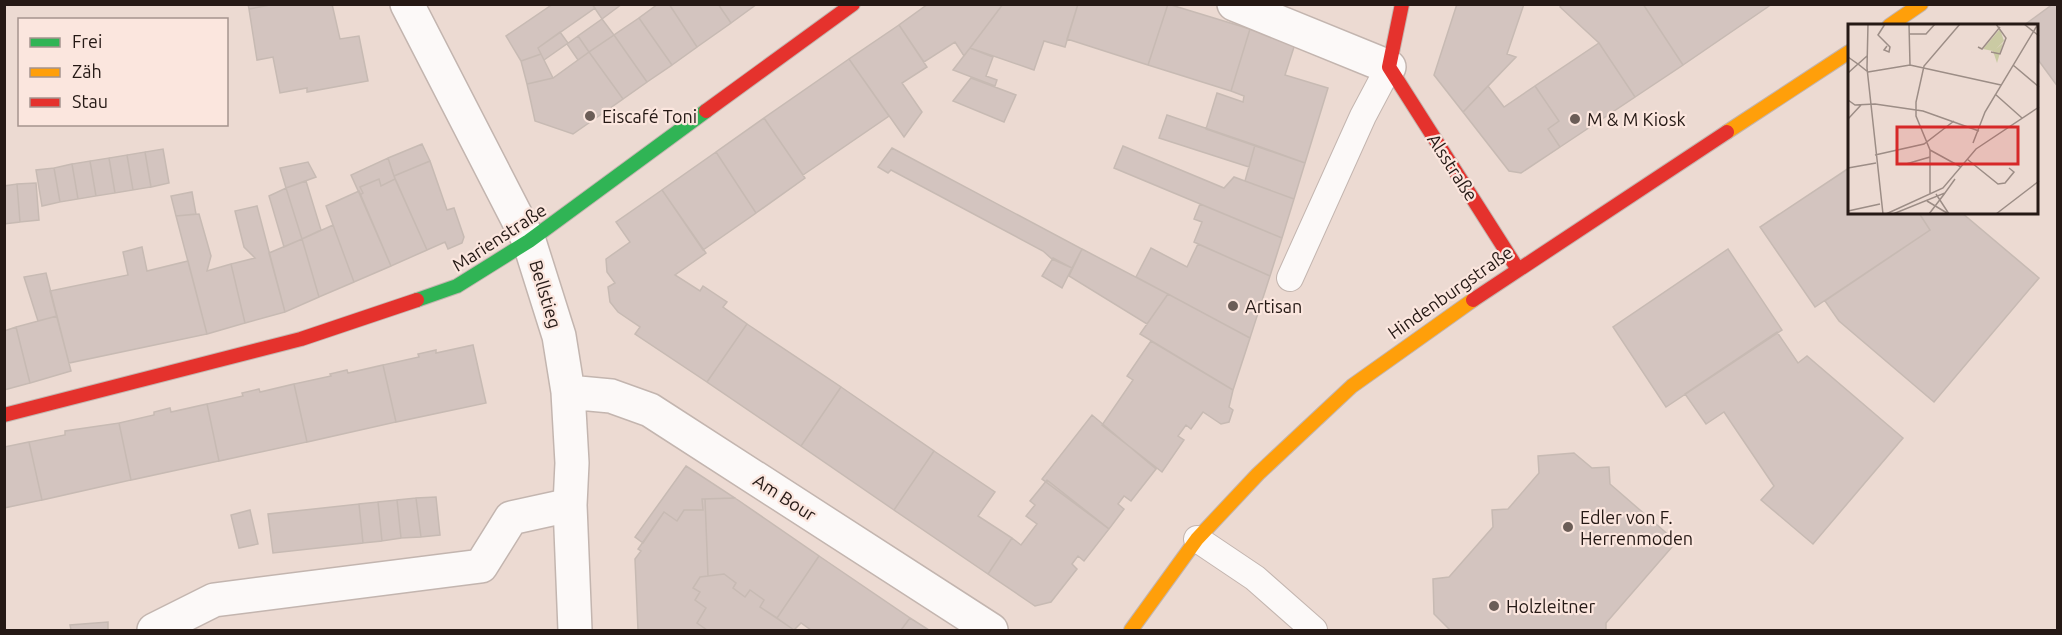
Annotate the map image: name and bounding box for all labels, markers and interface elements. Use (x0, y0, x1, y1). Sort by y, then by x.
legend (18, 18, 228, 126)
inset map (1848, 24, 2038, 214)
text: Frei (72, 31, 102, 51)
text: Zäh (72, 61, 102, 81)
text: Stau (72, 91, 108, 111)
place label: Eiscafé Toni (602, 106, 697, 126)
marker: Eiscafé Toni (583, 109, 597, 123)
place label: M & M Kiosk (1587, 109, 1686, 129)
marker: M & M Kiosk (1568, 112, 1582, 126)
street label: Alsstraße (1424, 130, 1482, 204)
street label: Marienstraße (448, 199, 550, 275)
street label: Hindenburgstraße (1384, 241, 1516, 343)
street label: Bellstieg (526, 257, 566, 331)
place label: Artisan (1245, 296, 1302, 316)
marker: Artisan (1226, 299, 1240, 313)
street label: Am Bour (750, 469, 820, 525)
place label: Edler von F. Herrenmoden (1580, 507, 1693, 548)
marker: Edler von F. Herrenmoden (1561, 520, 1575, 534)
place label: Holzleitner (1506, 596, 1595, 616)
marker: Holzleitner (1487, 599, 1501, 613)

